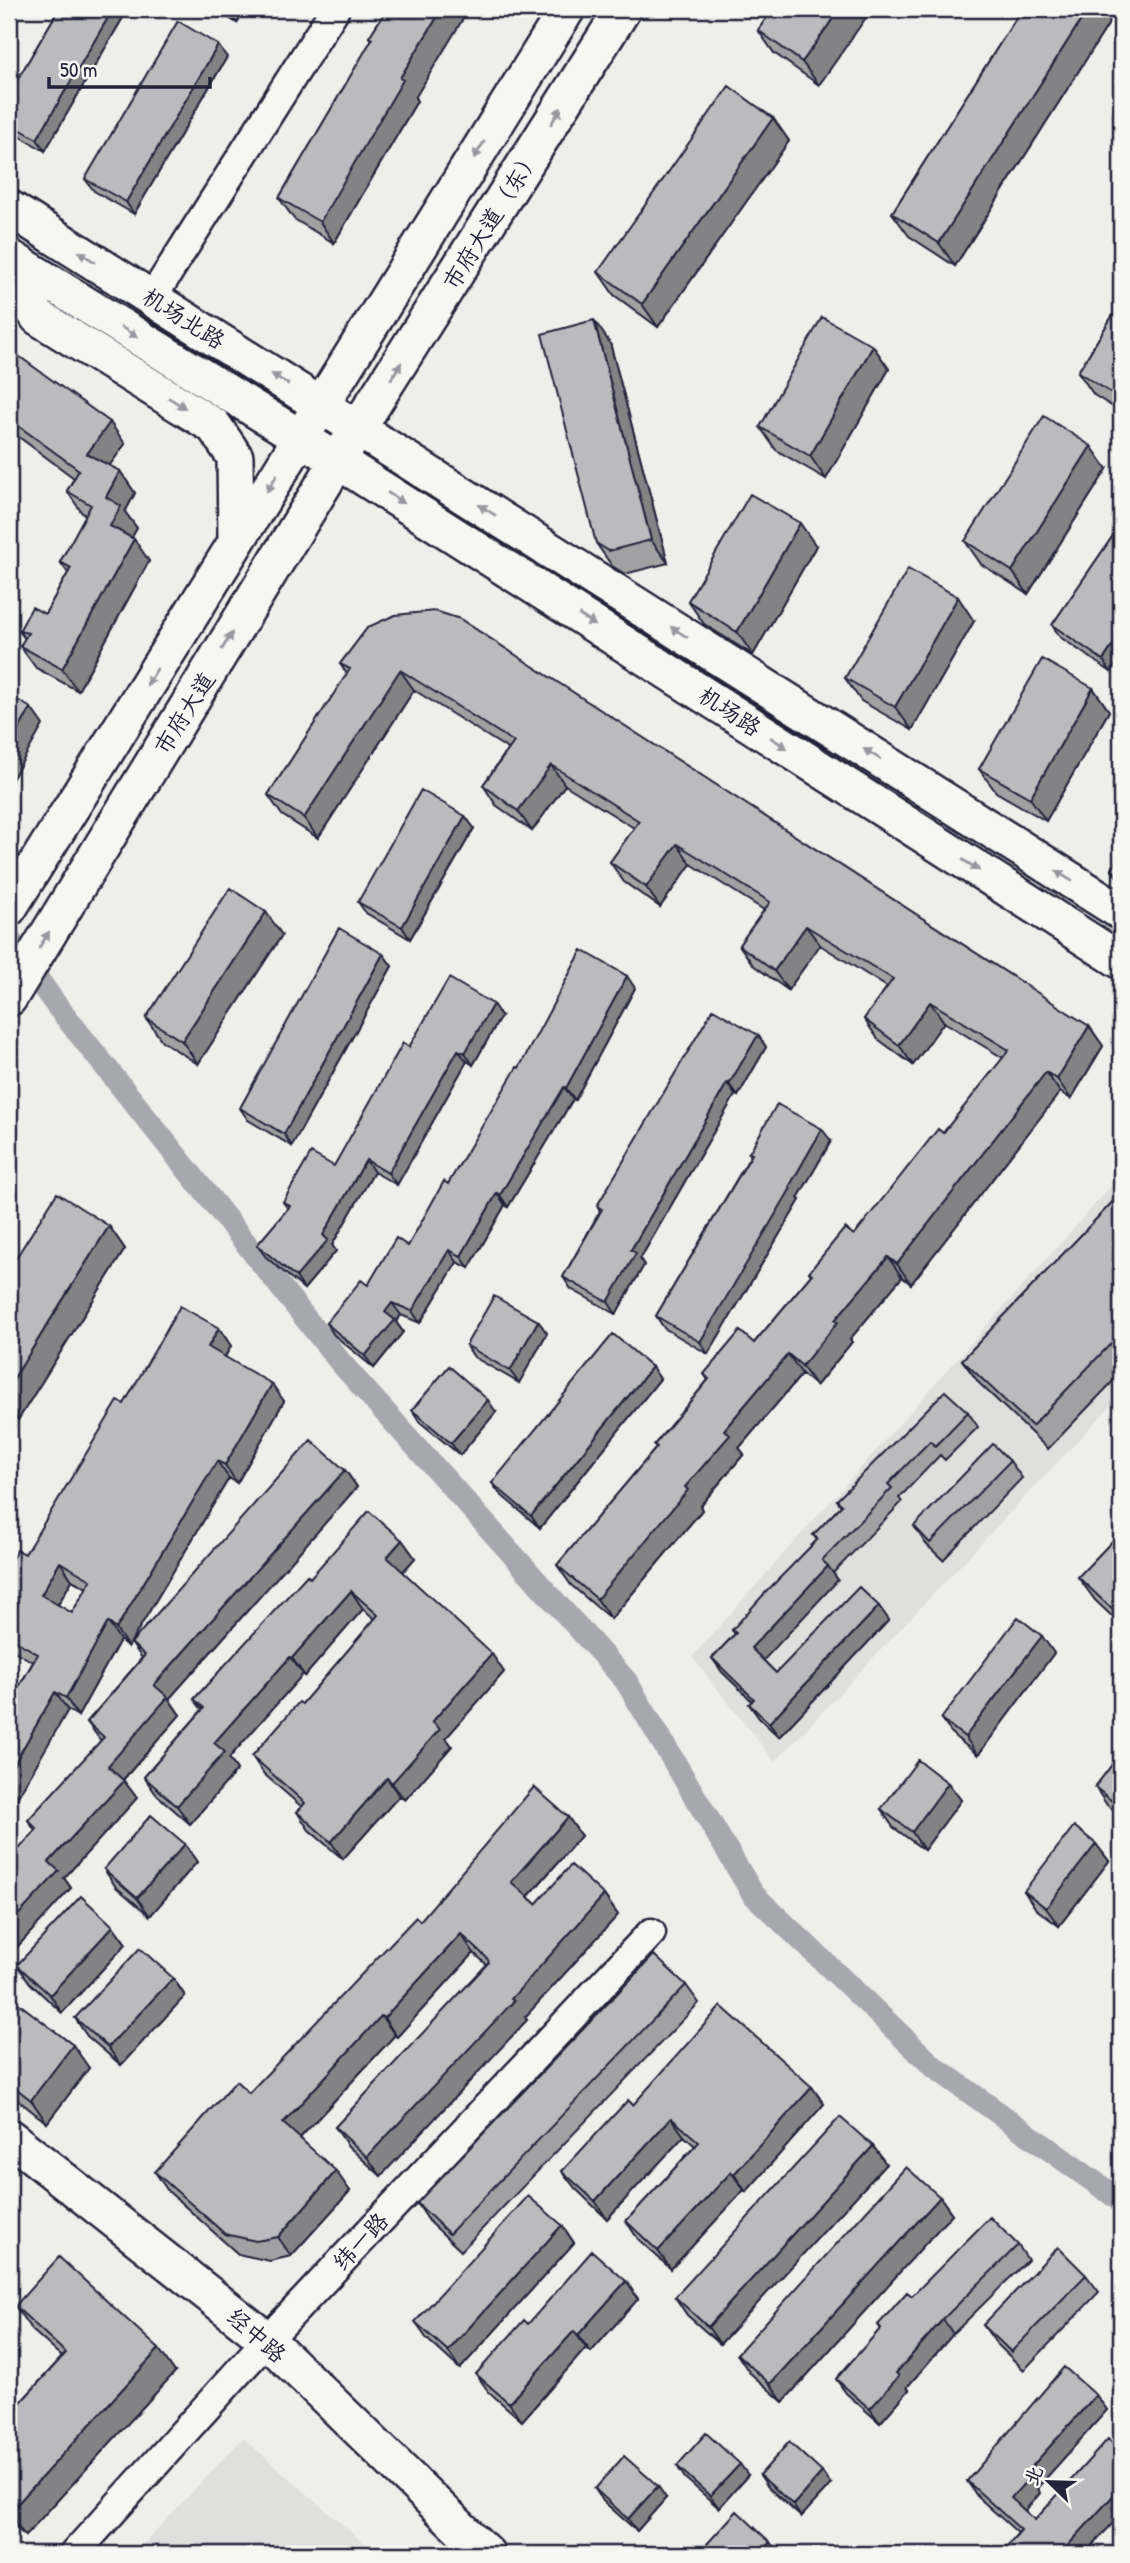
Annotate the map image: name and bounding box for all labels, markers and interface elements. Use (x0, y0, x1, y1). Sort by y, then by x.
scale bar (49, 46, 210, 90)
text: 50 m (60, 55, 97, 84)
one-way arrow (549, 107, 562, 126)
one-way arrow (473, 141, 486, 160)
street label: 市府大道（东） (435, 143, 547, 295)
one-way arrow (78, 251, 97, 264)
street label: 机场北路 (137, 280, 231, 356)
one-way arrow (120, 325, 139, 338)
one-way arrow (389, 362, 402, 381)
one-way arrow (270, 372, 290, 385)
one-way arrow (167, 396, 186, 409)
one-way arrow (265, 474, 278, 493)
one-way arrow (386, 491, 405, 504)
one-way arrow (478, 504, 497, 517)
one-way arrow (578, 614, 597, 627)
one-way arrow (670, 626, 689, 639)
one-way arrow (221, 632, 234, 651)
street label: 市府大道 (146, 666, 222, 760)
one-way arrow (146, 667, 159, 686)
street label: 机场路 (693, 679, 767, 743)
one-way arrow (769, 736, 789, 749)
one-way arrow (862, 748, 881, 761)
one-way arrow (961, 859, 981, 872)
one-way arrow (1054, 869, 1073, 882)
one-way arrow (38, 930, 51, 949)
street label: 纬一路 (325, 2205, 395, 2277)
street label: 经中路 (221, 2301, 293, 2369)
north arrow (1014, 2448, 1084, 2518)
text: 北 (1018, 2462, 1049, 2489)

